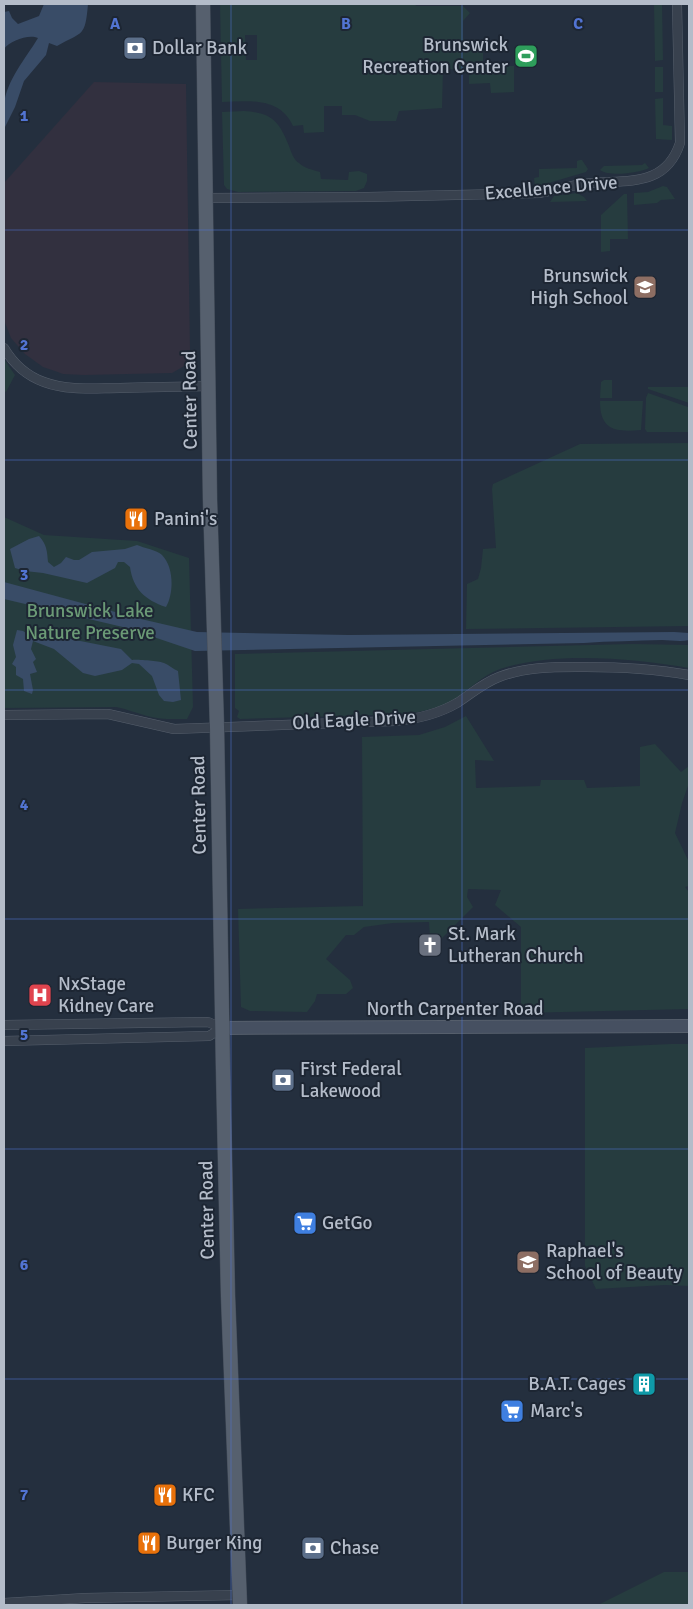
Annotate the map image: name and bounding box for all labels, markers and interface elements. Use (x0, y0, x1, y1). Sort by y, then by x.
text: A (110, 14, 121, 34)
text: B (341, 14, 351, 34)
text: C (573, 14, 583, 34)
place label: Brunswick Recreation Center (362, 33, 508, 79)
bank icon: Dollar Bank (122, 35, 148, 61)
place label: Dollar Bank (152, 36, 247, 60)
sports icon: Brunswick Recreation Center (513, 43, 539, 69)
text: 1 (20, 106, 29, 126)
street label: Excellence Drive (484, 170, 618, 206)
place label: Brunswick High School (530, 264, 628, 310)
school or university icon: Brunswick High School (632, 274, 658, 300)
text: 2 (20, 335, 28, 355)
street label: Center Road (177, 350, 203, 450)
restaurant icon: Panini's (123, 506, 149, 532)
place label: Panini's (154, 507, 217, 531)
text: 3 (20, 565, 28, 585)
park label: Brunswick Lake Nature Preserve (25, 599, 155, 645)
street label: Old Eagle Drive (291, 705, 417, 735)
street label: Center Road (186, 755, 212, 855)
text: 4 (20, 795, 29, 815)
place label: St. Mark Lutheran Church (448, 922, 584, 968)
church icon: St. Mark Lutheran Church (417, 932, 443, 958)
place label: NxStage Kidney Care (58, 972, 154, 1018)
hospital icon: NxStage Kidney Care (27, 982, 53, 1008)
street label: North Carpenter Road (366, 997, 544, 1021)
text: 5 (20, 1025, 28, 1045)
place label: First Federal Lakewood (300, 1057, 402, 1103)
bank icon: First Federal Lakewood (270, 1067, 296, 1093)
street label: Center Road (194, 1160, 220, 1260)
supermarket icon: GetGo (292, 1210, 318, 1236)
place label: GetGo (322, 1211, 373, 1235)
place label: Raphael's School of Beauty (546, 1239, 682, 1285)
school or university icon: Raphael's School of Beauty (515, 1249, 541, 1275)
text: 6 (20, 1255, 29, 1275)
building icon: B.A.T. Cages (631, 1371, 657, 1397)
place label: B.A.T. Cages (528, 1372, 626, 1396)
supermarket icon: Marc's (499, 1398, 525, 1424)
place label: Marc's (530, 1399, 583, 1423)
restaurant icon: KFC (152, 1482, 178, 1508)
place label: KFC (182, 1483, 215, 1507)
text: 7 (20, 1485, 29, 1505)
restaurant icon: Burger King (136, 1530, 162, 1556)
place label: Burger King (166, 1531, 262, 1555)
bank icon: Chase (300, 1535, 326, 1561)
place label: Chase (330, 1536, 379, 1560)

